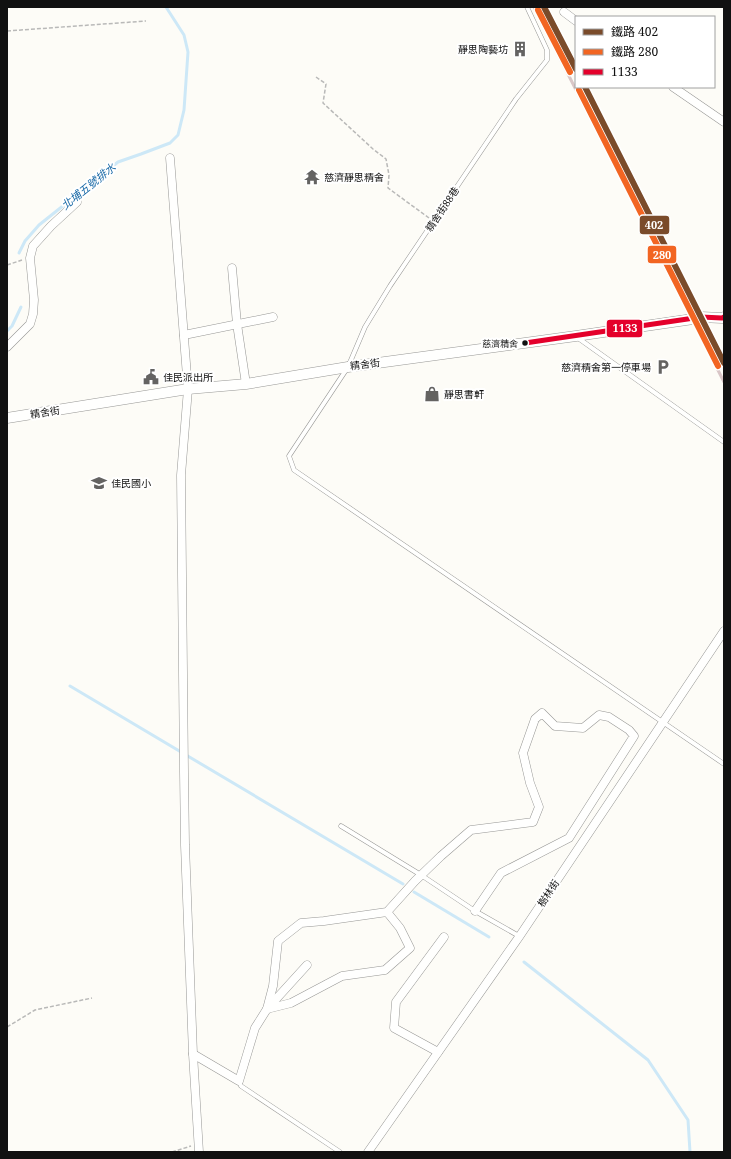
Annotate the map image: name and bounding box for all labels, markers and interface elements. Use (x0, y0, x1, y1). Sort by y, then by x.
legend (575, 16, 715, 88)
text: 鐵路 402 (611, 23, 658, 40)
building icon: 靜思陶藝坊 (511, 40, 529, 58)
place label: 靜思陶藝坊 (458, 42, 508, 56)
text: 鐵路 280 (611, 43, 659, 60)
text: 1133 (611, 63, 638, 80)
water label: 北埔五號排水 (58, 159, 119, 213)
temple icon: 慈濟靜思精舍 (303, 168, 321, 186)
place label: 慈濟靜思精舍 (324, 170, 384, 184)
street label: 精舍街88巷 (422, 184, 462, 234)
line badge: 402 (639, 215, 670, 235)
text: 402 (645, 217, 663, 232)
line badge: 280 (647, 245, 677, 264)
text: 280 (653, 247, 671, 262)
line badge: 1133 (606, 319, 643, 338)
text: 1133 (613, 320, 637, 335)
place label: 慈濟精舍 (482, 337, 518, 350)
marker: 慈濟精舍 (520, 338, 530, 348)
street label: 精舍街 (349, 355, 381, 373)
parking icon: 慈濟精舍第一停車場 (654, 358, 672, 376)
place label: 慈濟精舍第一停車場 (561, 360, 651, 374)
public building icon: 佳民派出所 (142, 368, 160, 386)
place label: 佳民派出所 (163, 370, 213, 384)
shop icon: 靜思書軒 (423, 385, 441, 403)
place label: 靜思書軒 (444, 387, 484, 401)
street label: 精舍街 (29, 403, 61, 421)
school or university icon: 佳民國小 (90, 474, 108, 492)
place label: 佳民國小 (111, 476, 151, 490)
street label: 樹林街 (534, 877, 562, 909)

